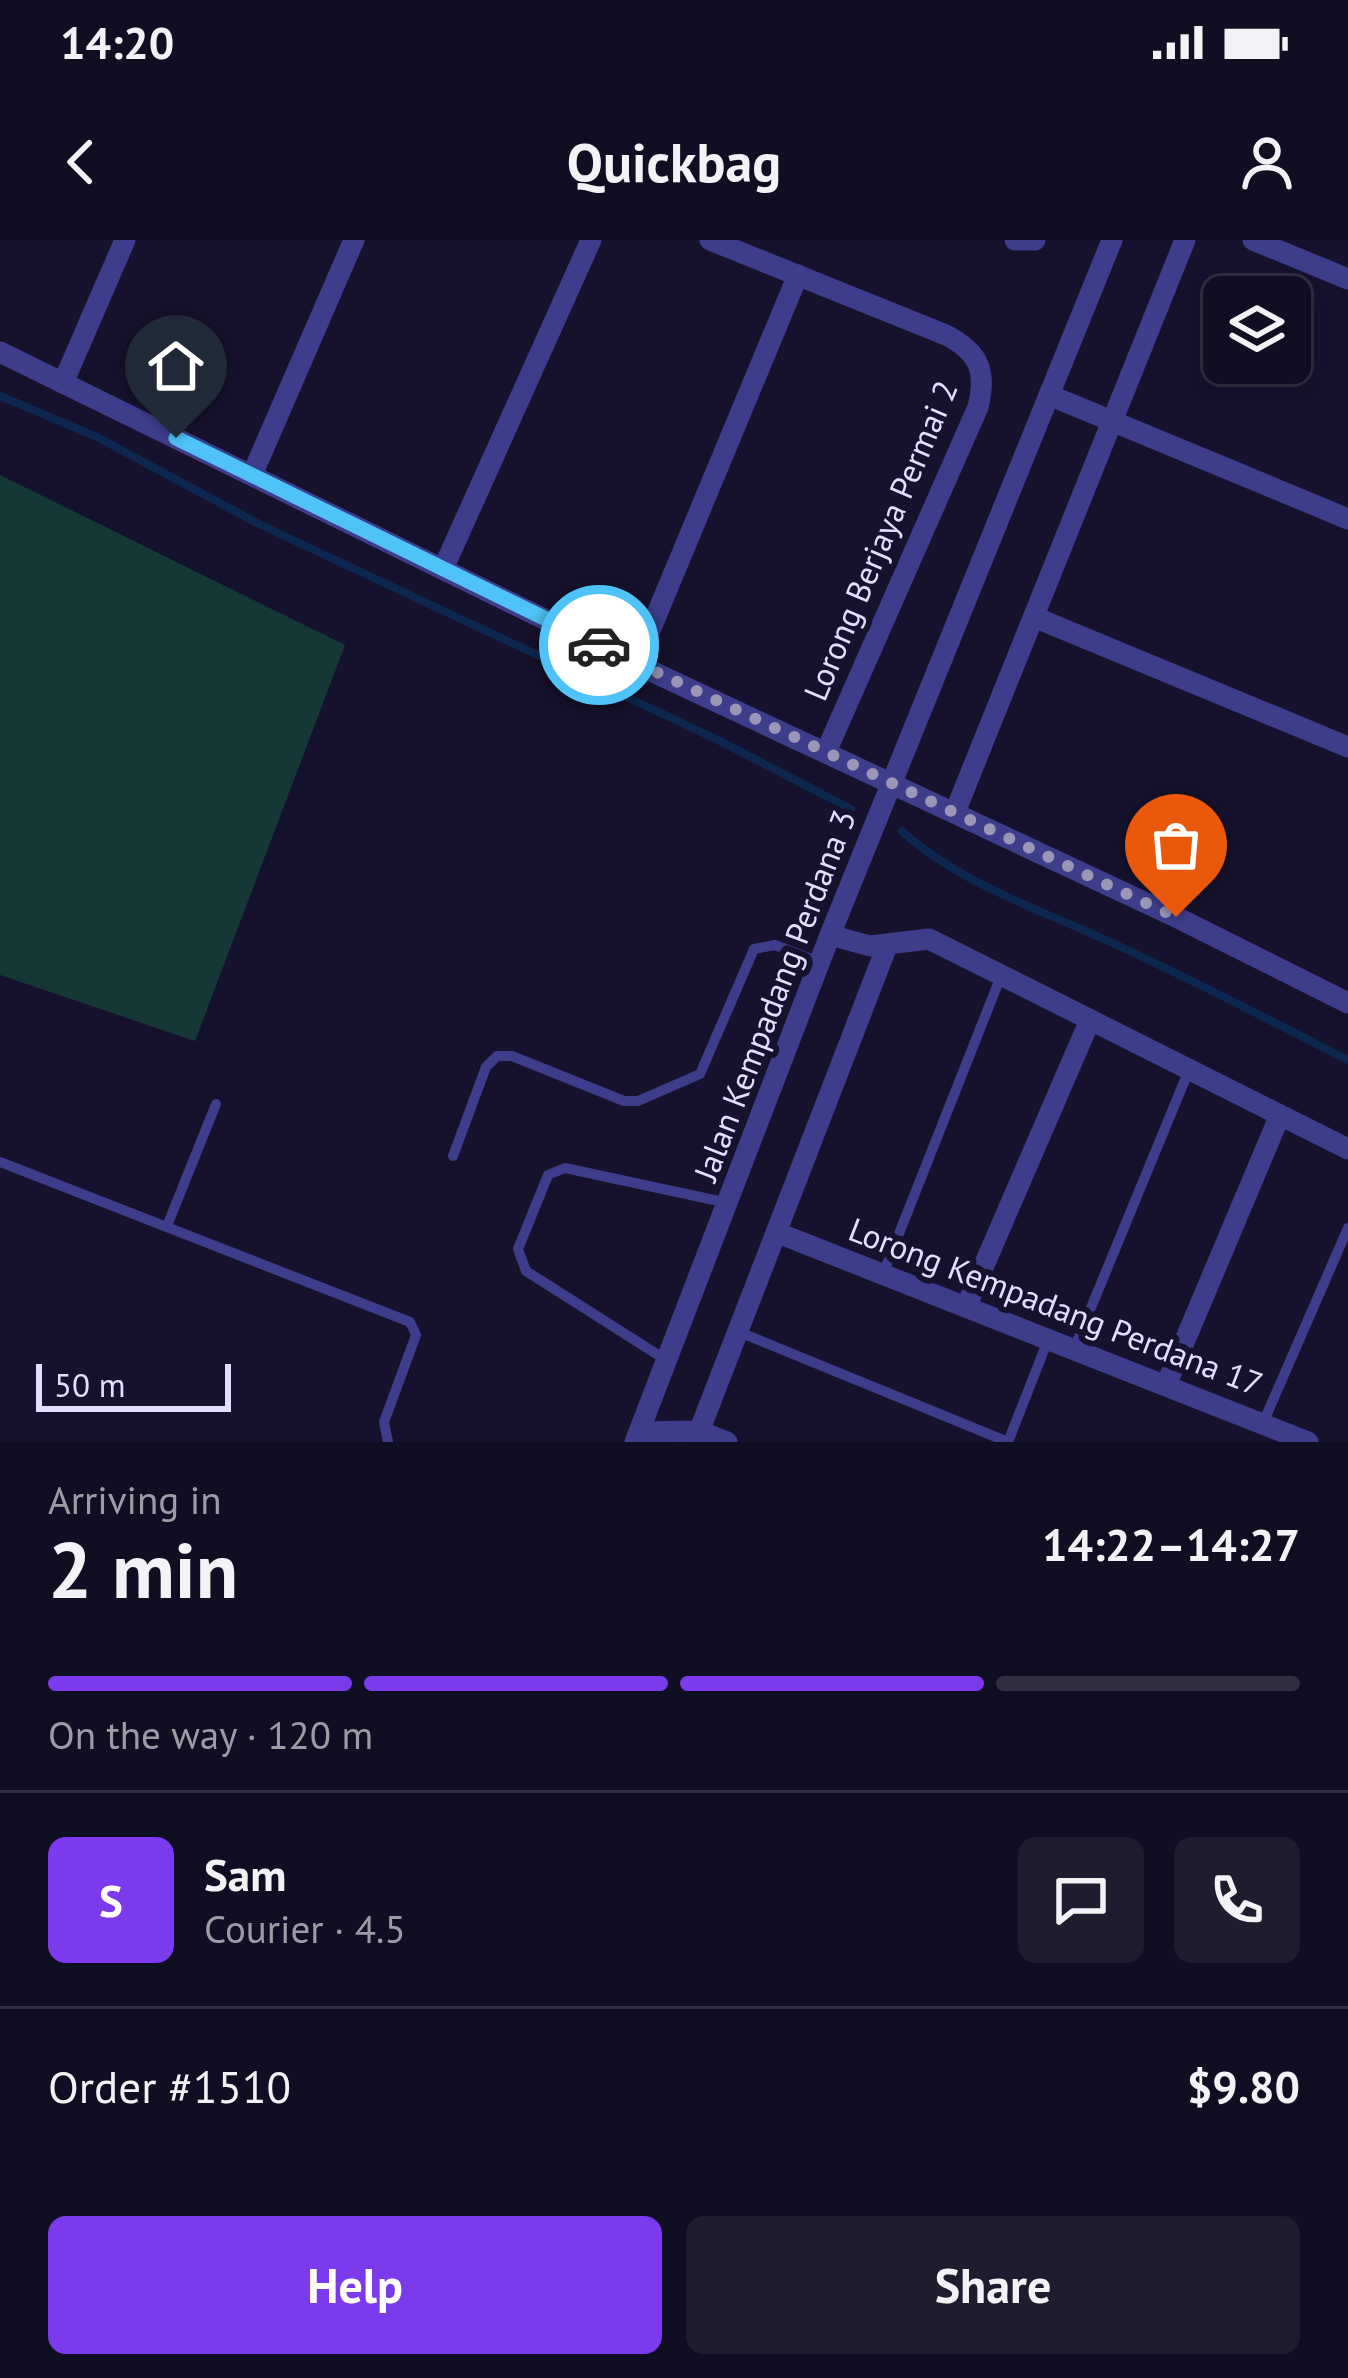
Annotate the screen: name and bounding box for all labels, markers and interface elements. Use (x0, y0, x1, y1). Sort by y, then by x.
text: 14:20 (60, 13, 174, 71)
text: Quickbag (567, 127, 781, 197)
icon: back (48, 129, 114, 195)
icon: person (1234, 129, 1300, 195)
map controls (1203, 276, 1311, 384)
button: layers (1203, 276, 1311, 384)
pin (125, 315, 227, 438)
icon: home (143, 333, 209, 399)
street label: Lorong Berjaya Permai 2 (793, 374, 967, 706)
courier (539, 585, 659, 705)
icon: car (566, 612, 632, 678)
pin (1125, 794, 1227, 917)
street label: Jalan Kempadang Perdana 3 (683, 803, 865, 1189)
icon: bag (1143, 812, 1209, 878)
street label: Lorong Kempadang Perdana 17 (843, 1207, 1269, 1405)
scale bar (36, 1358, 231, 1411)
text: 50 m (54, 1363, 126, 1406)
text: Arriving in (48, 1474, 222, 1525)
text: 14:22–14:27 (1042, 1515, 1300, 1573)
text: 2 min (48, 1519, 238, 1620)
text: On the way · 120 m (48, 1709, 373, 1760)
button: chat (1018, 1837, 1144, 1963)
button: phone (1174, 1837, 1300, 1963)
text: Sam (204, 1845, 286, 1903)
text: S (99, 1871, 123, 1929)
text: Courier · 4.5 (204, 1903, 406, 1954)
text: Order #1510 (48, 2057, 291, 2115)
text: $9.80 (1187, 2057, 1300, 2115)
button: Help (48, 2216, 662, 2354)
button: Share (686, 2216, 1300, 2354)

